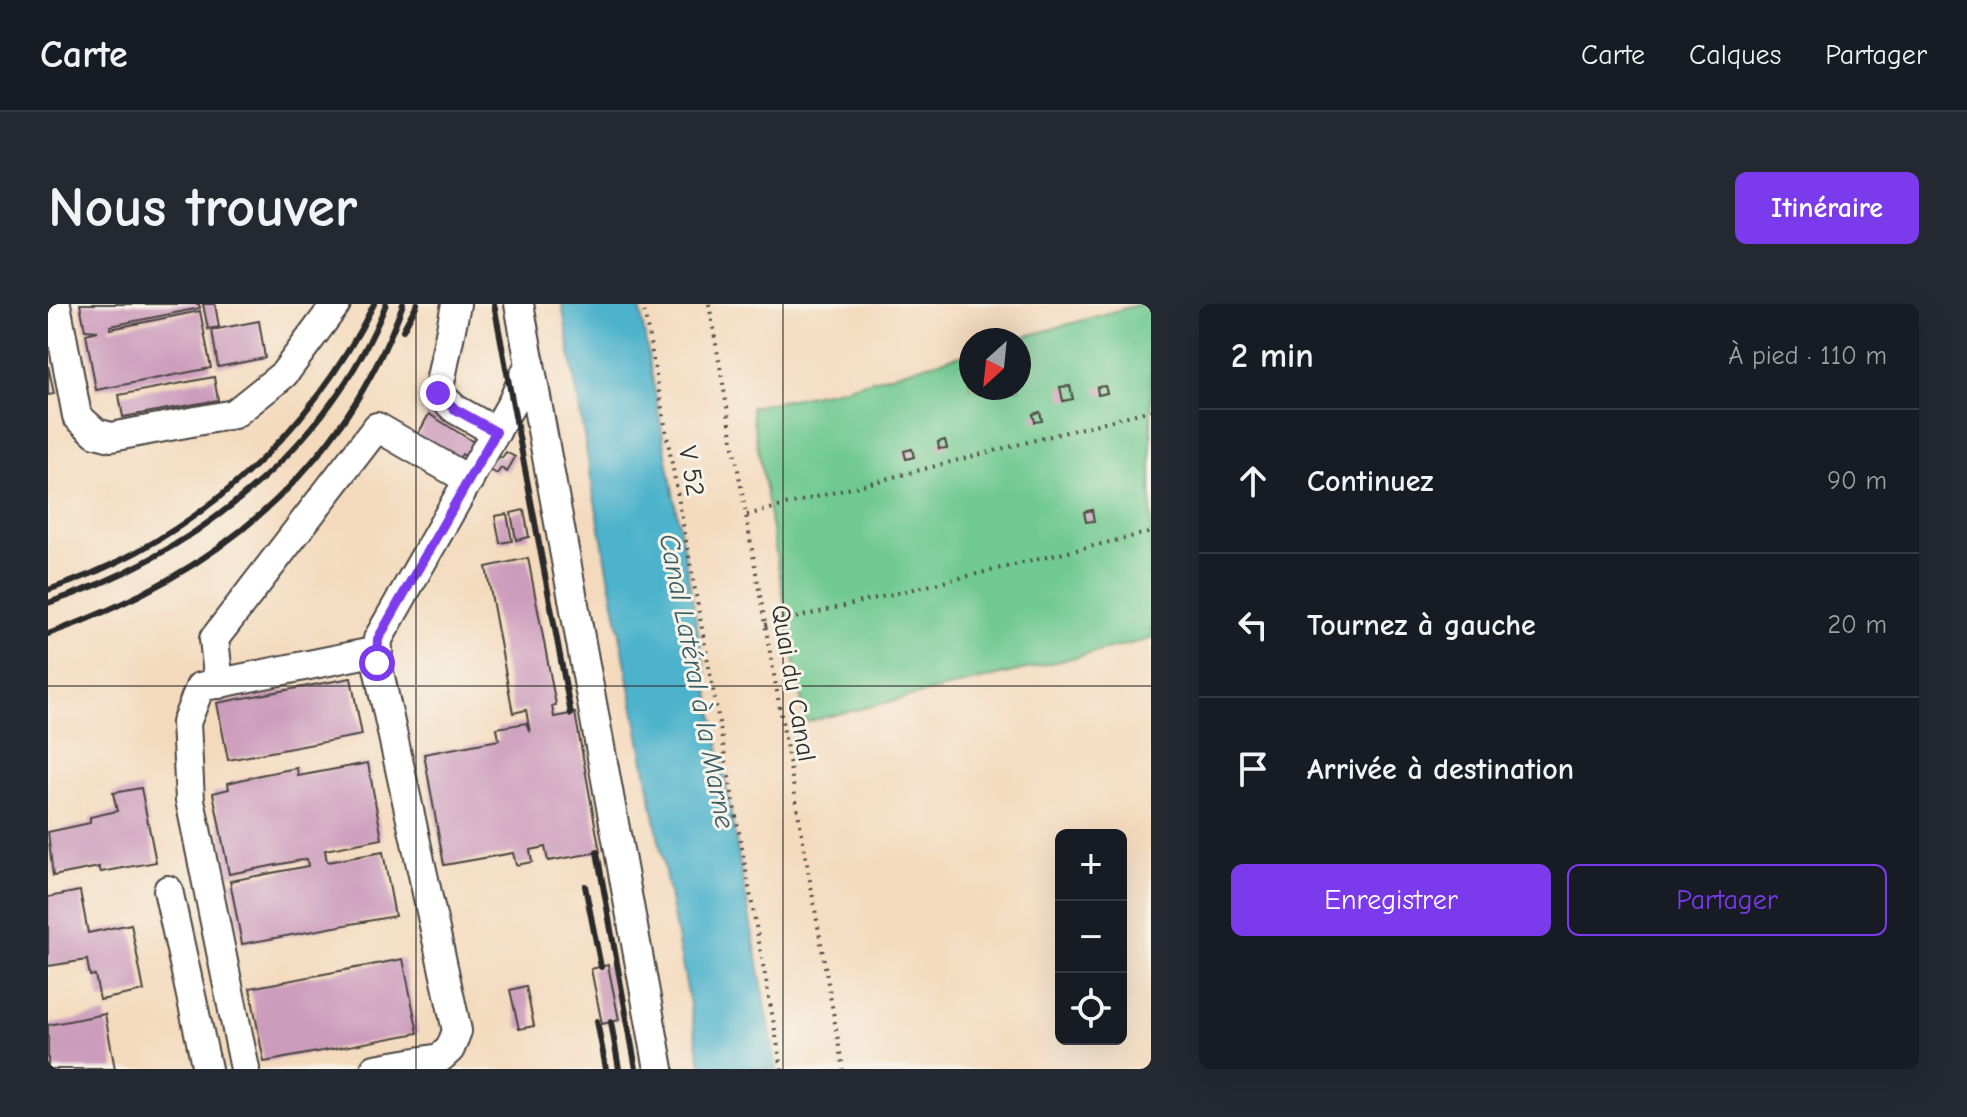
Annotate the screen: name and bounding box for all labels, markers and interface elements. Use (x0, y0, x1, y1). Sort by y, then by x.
text: Carte (40, 33, 128, 77)
text: Carte (1581, 39, 1645, 71)
text: Calques (1689, 39, 1781, 71)
text: Partager (1825, 39, 1927, 71)
button: Itinéraire (1735, 172, 1919, 244)
text: Nous trouver (48, 176, 357, 240)
north arrow (959, 328, 1031, 400)
text: 2 min (1231, 336, 1314, 376)
text: À pied · 110 m (1728, 341, 1887, 371)
route end (420, 375, 456, 411)
street label: V 52 (672, 444, 710, 499)
icon: ahead (1231, 459, 1275, 503)
text: Continuez (1307, 464, 1433, 499)
text: 90 m (1827, 466, 1887, 496)
water label: Canal Latéral à la Marne (653, 531, 741, 831)
street label: Quai du Canal (764, 603, 822, 764)
icon: left (1231, 603, 1275, 647)
text: Tournez à gauche (1307, 608, 1536, 643)
text: 20 m (1827, 610, 1887, 640)
route start (359, 645, 395, 681)
icon: arrive (1231, 747, 1275, 791)
text: Arrivée à destination (1307, 752, 1574, 787)
map controls (1055, 829, 1127, 1045)
button: + (1055, 829, 1127, 901)
button: Enregistrer (1231, 864, 1551, 936)
button: Partager (1567, 864, 1887, 936)
button: − (1055, 901, 1127, 973)
button: locate (1055, 973, 1127, 1045)

